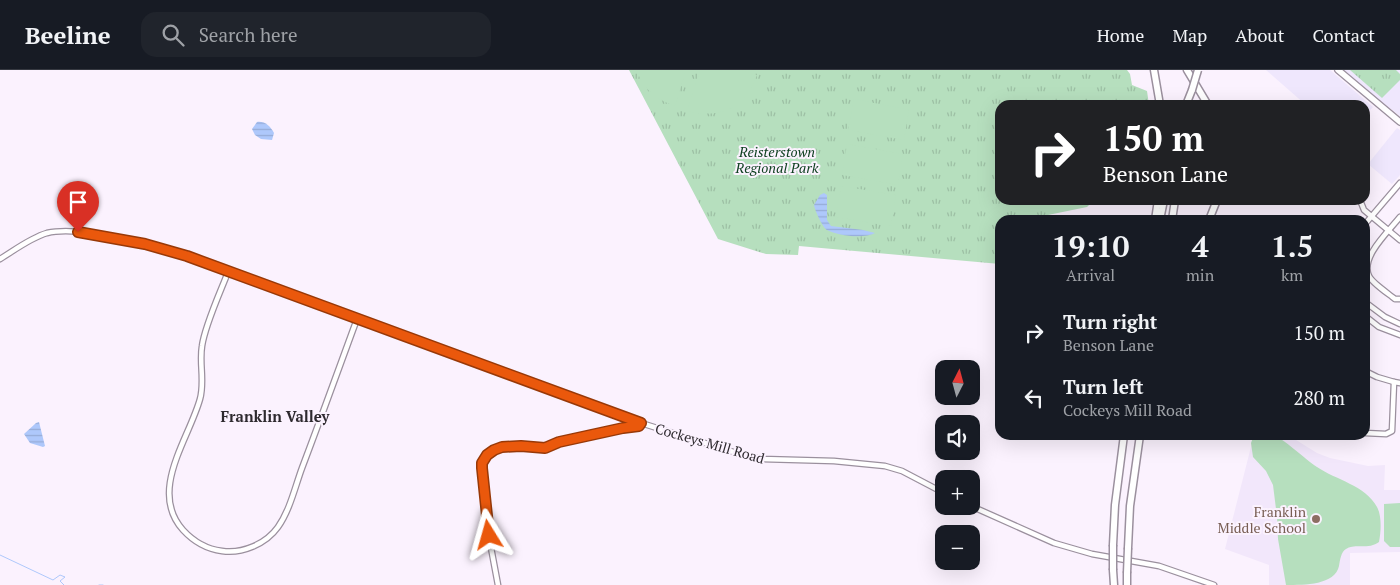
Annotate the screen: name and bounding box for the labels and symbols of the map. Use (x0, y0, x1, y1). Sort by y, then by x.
park label: Reisterstown Regional Park (735, 142, 819, 177)
pin (57, 181, 99, 232)
north arrow (935, 360, 980, 405)
district label: Franklin Valley (220, 406, 331, 426)
street label: Cockeys Mill Road (653, 418, 767, 468)
place label: Franklin Middle School (1218, 502, 1307, 537)
position arrow (462, 508, 514, 560)
marker: Franklin Middle School (1310, 513, 1322, 525)

